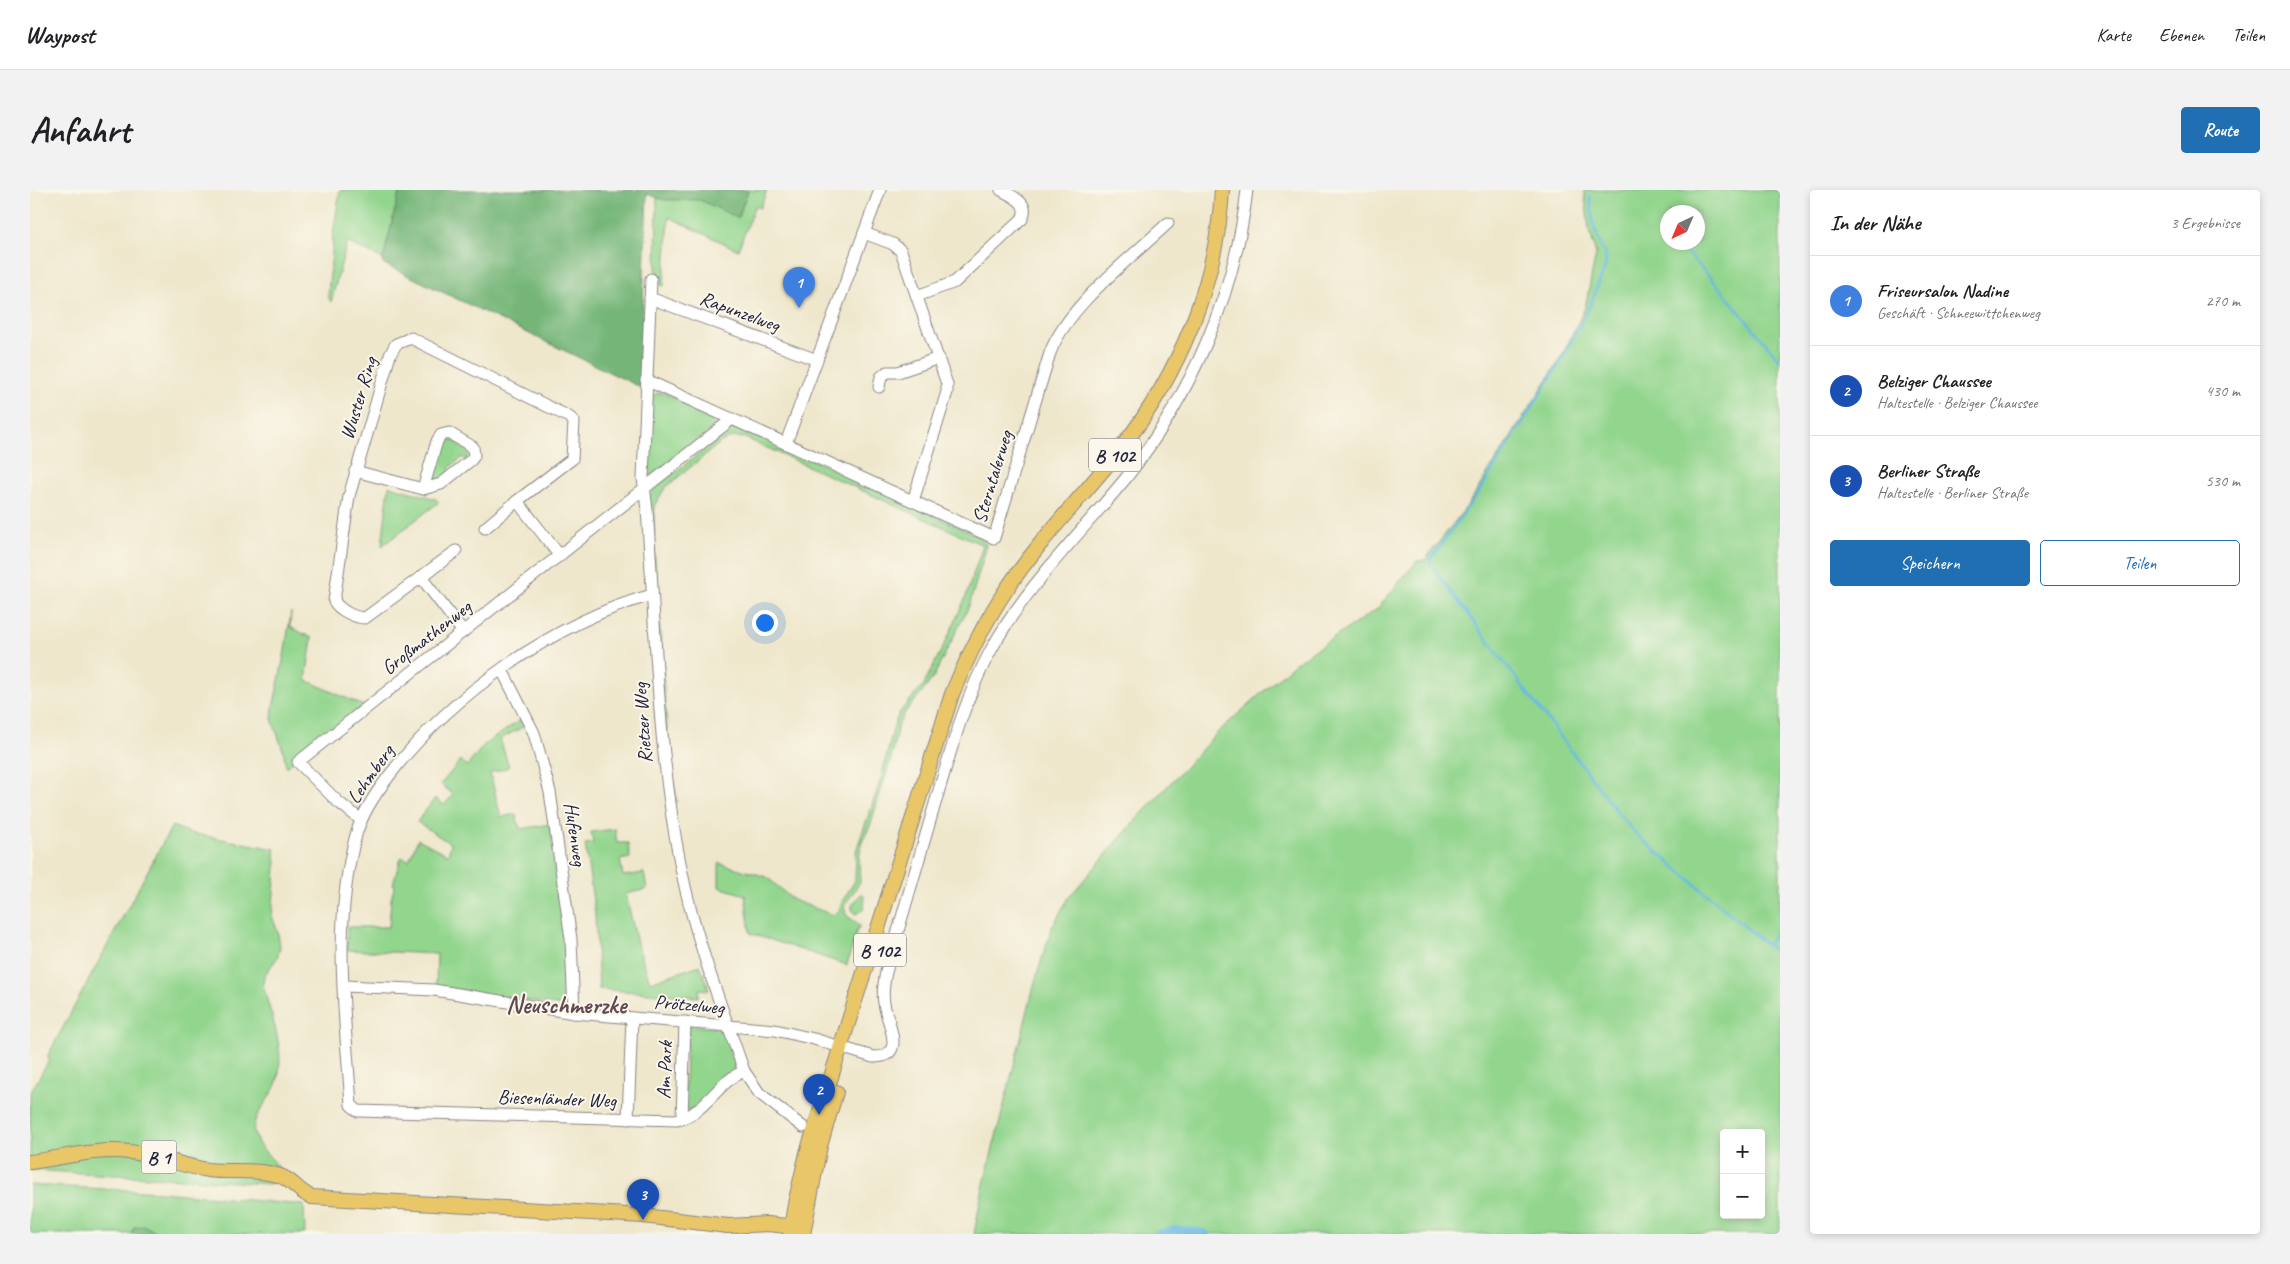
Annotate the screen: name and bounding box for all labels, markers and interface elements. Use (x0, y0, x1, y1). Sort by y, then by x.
text: Waypost (25, 20, 95, 50)
text: Karte (2096, 24, 2131, 46)
text: Ebenen (2159, 24, 2204, 46)
text: Teilen (2232, 24, 2265, 46)
button: Route (2181, 107, 2260, 153)
text: Anfahrt (30, 108, 130, 153)
north arrow (1660, 205, 1705, 250)
text: In der Nähe (1830, 210, 1920, 236)
text: 3 Ergebnisse (2171, 213, 2240, 233)
pin: 1 (783, 267, 815, 308)
text: Friseursalon Nadine (1877, 279, 2008, 303)
street label: Rapunzelweg (696, 285, 785, 338)
text: 1 (1842, 291, 1850, 311)
text: 270 m (2206, 291, 2240, 311)
text: Geschäft · Schneewittchenweg (1877, 303, 2040, 323)
street label: Wuster Ring (334, 352, 383, 442)
text: Belziger Chaussee (1877, 369, 1991, 393)
text: 2 (1842, 381, 1850, 401)
text: 430 m (2206, 381, 2240, 401)
text: Haltestelle · Belziger Chaussee (1877, 393, 2037, 413)
street label: Sterntalerweg (967, 426, 1019, 526)
road number: B 102 (1089, 438, 1141, 472)
text: Berliner Straße (1877, 459, 1979, 483)
text: 3 (1842, 471, 1850, 491)
text: 530 m (2206, 471, 2240, 491)
text: Haltestelle · Berliner Straße (1877, 483, 2028, 503)
button: Speichern (1830, 540, 2030, 586)
button: Teilen (2040, 540, 2240, 586)
street label: Großmathenweg (376, 593, 478, 680)
your location (752, 610, 778, 636)
street label: Rietzer Weg (627, 681, 658, 764)
street label: Lehmberg (341, 739, 401, 809)
street label: Hufenweg (559, 801, 592, 868)
road number: B 102 (854, 934, 906, 966)
district label: Neuschmerzke (506, 989, 629, 1021)
street label: Prötzelweg (653, 989, 727, 1020)
street label: Am Park (651, 1039, 678, 1099)
pin: 2 (803, 1074, 835, 1115)
street label: Biesenländer Weg (497, 1084, 618, 1113)
map controls (1720, 1129, 1765, 1219)
button: + (1720, 1129, 1765, 1174)
road number: B 1 (142, 1140, 176, 1174)
button: − (1720, 1174, 1765, 1219)
pin: 3 (627, 1179, 659, 1220)

